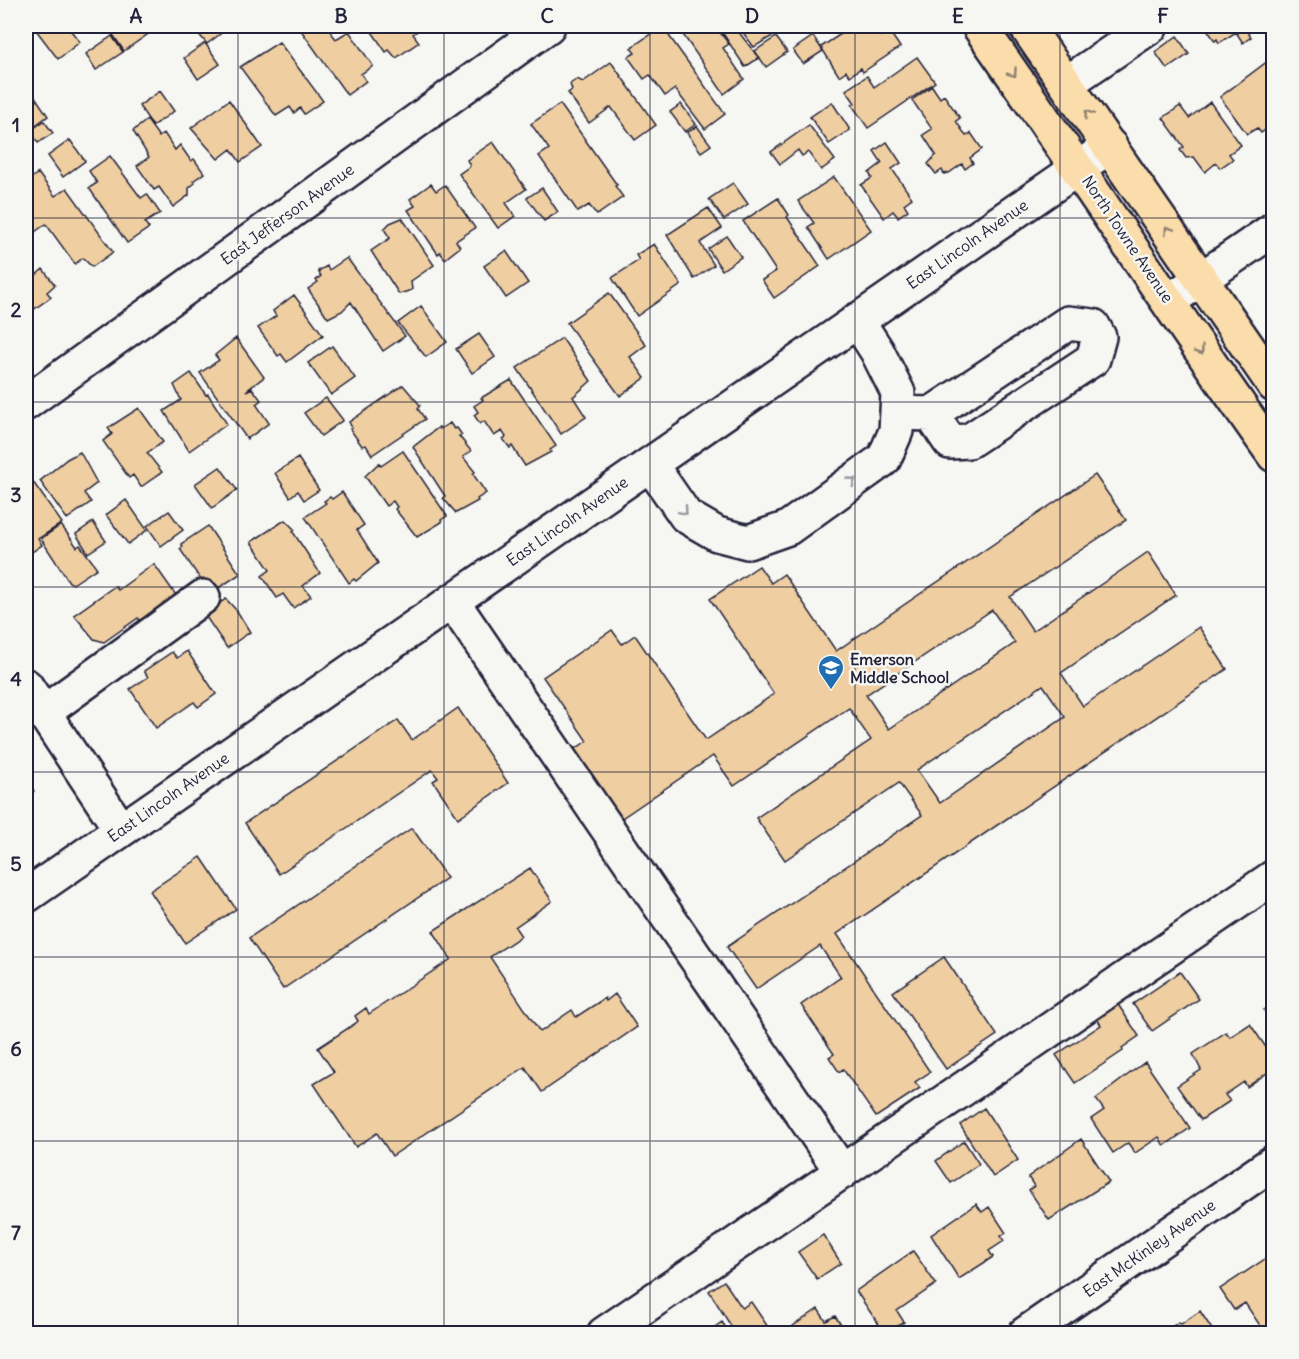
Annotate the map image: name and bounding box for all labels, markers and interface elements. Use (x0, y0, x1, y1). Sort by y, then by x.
text: A (130, 3, 143, 28)
text: B (334, 3, 348, 28)
text: C (540, 3, 554, 28)
text: D (745, 3, 759, 28)
text: E (952, 3, 964, 28)
text: F (1157, 3, 1169, 28)
one-way arrow (1006, 67, 1017, 78)
one-way arrow (1085, 110, 1096, 121)
text: 1 (12, 112, 20, 137)
street label: East Jefferson Avenue (217, 159, 357, 269)
street label: North Towne Avenue (1078, 172, 1178, 306)
street label: East Lincoln Avenue (902, 195, 1032, 293)
one-way arrow (1164, 226, 1175, 237)
text: 2 (11, 297, 22, 322)
one-way arrow (1193, 344, 1204, 355)
street label: East Lincoln Avenue (502, 472, 632, 570)
one-way arrow (846, 478, 857, 489)
text: 3 (10, 482, 22, 507)
one-way arrow (677, 504, 688, 515)
place label: Emerson Middle School (850, 649, 949, 687)
school or university icon: Emerson Middle School (816, 653, 846, 691)
text: 4 (10, 666, 22, 691)
street label: East Lincoln Avenue (103, 748, 233, 846)
text: 5 (10, 851, 22, 876)
text: 6 (10, 1036, 22, 1061)
street label: East McKinley Avenue (1079, 1195, 1219, 1301)
text: 7 (11, 1220, 21, 1245)

